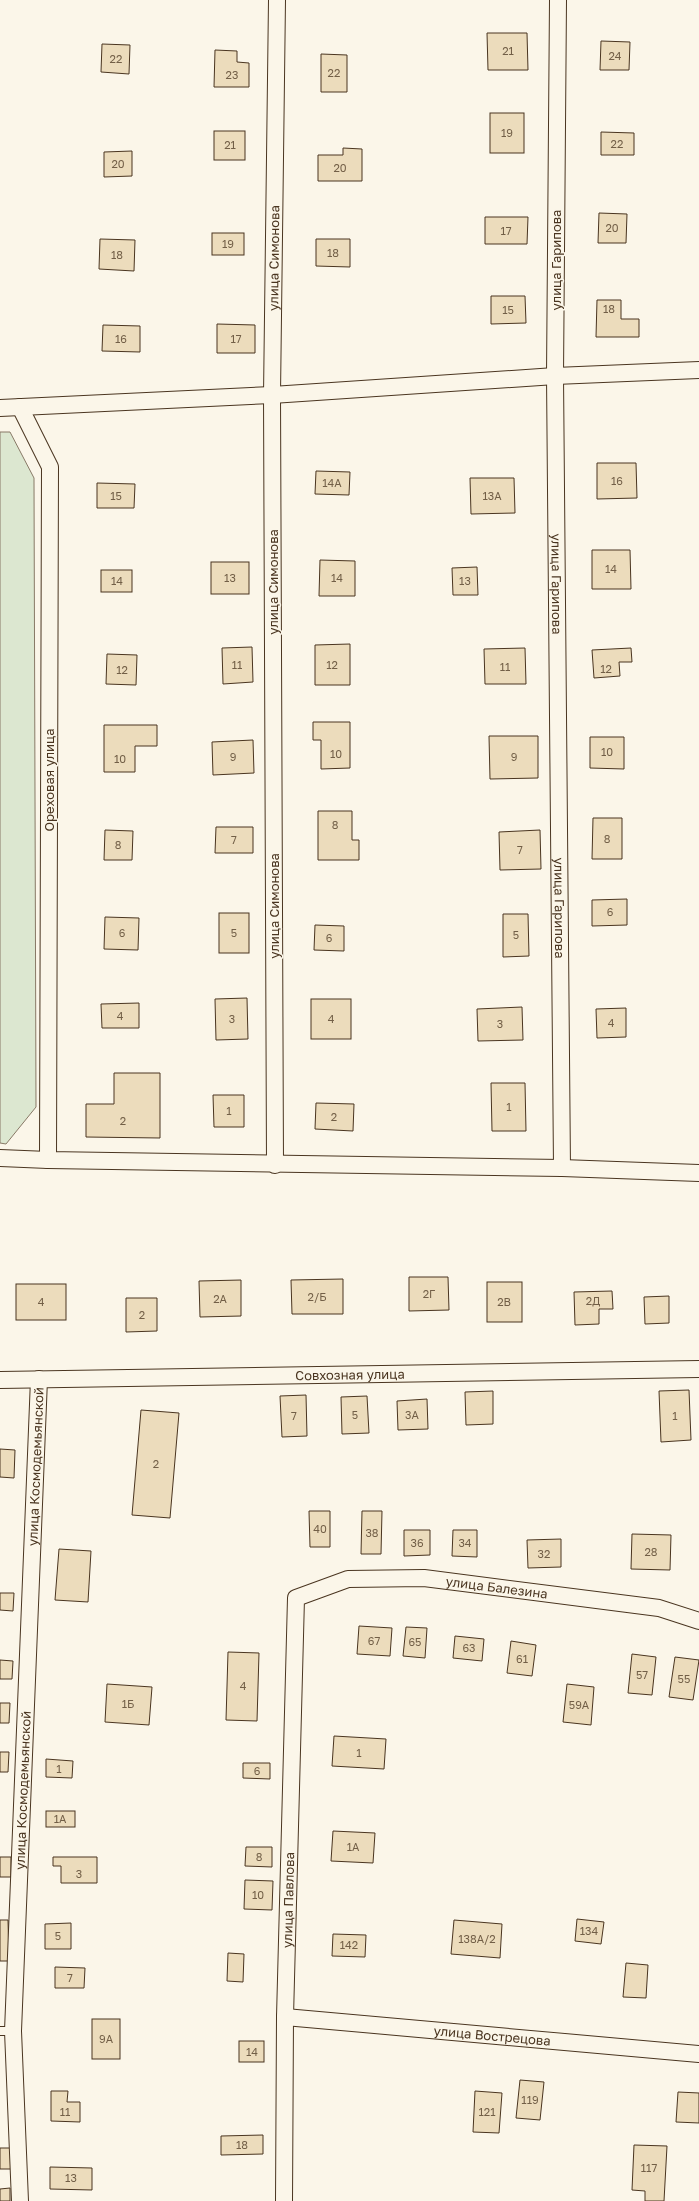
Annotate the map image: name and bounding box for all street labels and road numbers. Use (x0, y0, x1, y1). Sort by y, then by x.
street label: улица Симонова (265, 205, 282, 311)
street label: улица Гарипова (548, 210, 564, 310)
street label: улица Симонова (265, 529, 281, 635)
street label: улица Гарипова (548, 533, 565, 635)
street label: Ореховая улица (41, 728, 57, 832)
street label: улица Симонова (266, 853, 282, 959)
street label: улица Гарипова (551, 857, 568, 959)
street label: Совхозная улица (295, 1366, 405, 1383)
street label: улица Космодемьянской (24, 1387, 47, 1546)
street label: улица Балезина (445, 1573, 549, 1602)
street label: улица Космодемьянской (11, 1710, 34, 1870)
street label: улица Павлова (279, 1852, 297, 1948)
street label: улица Вострецова (433, 2022, 551, 2049)

